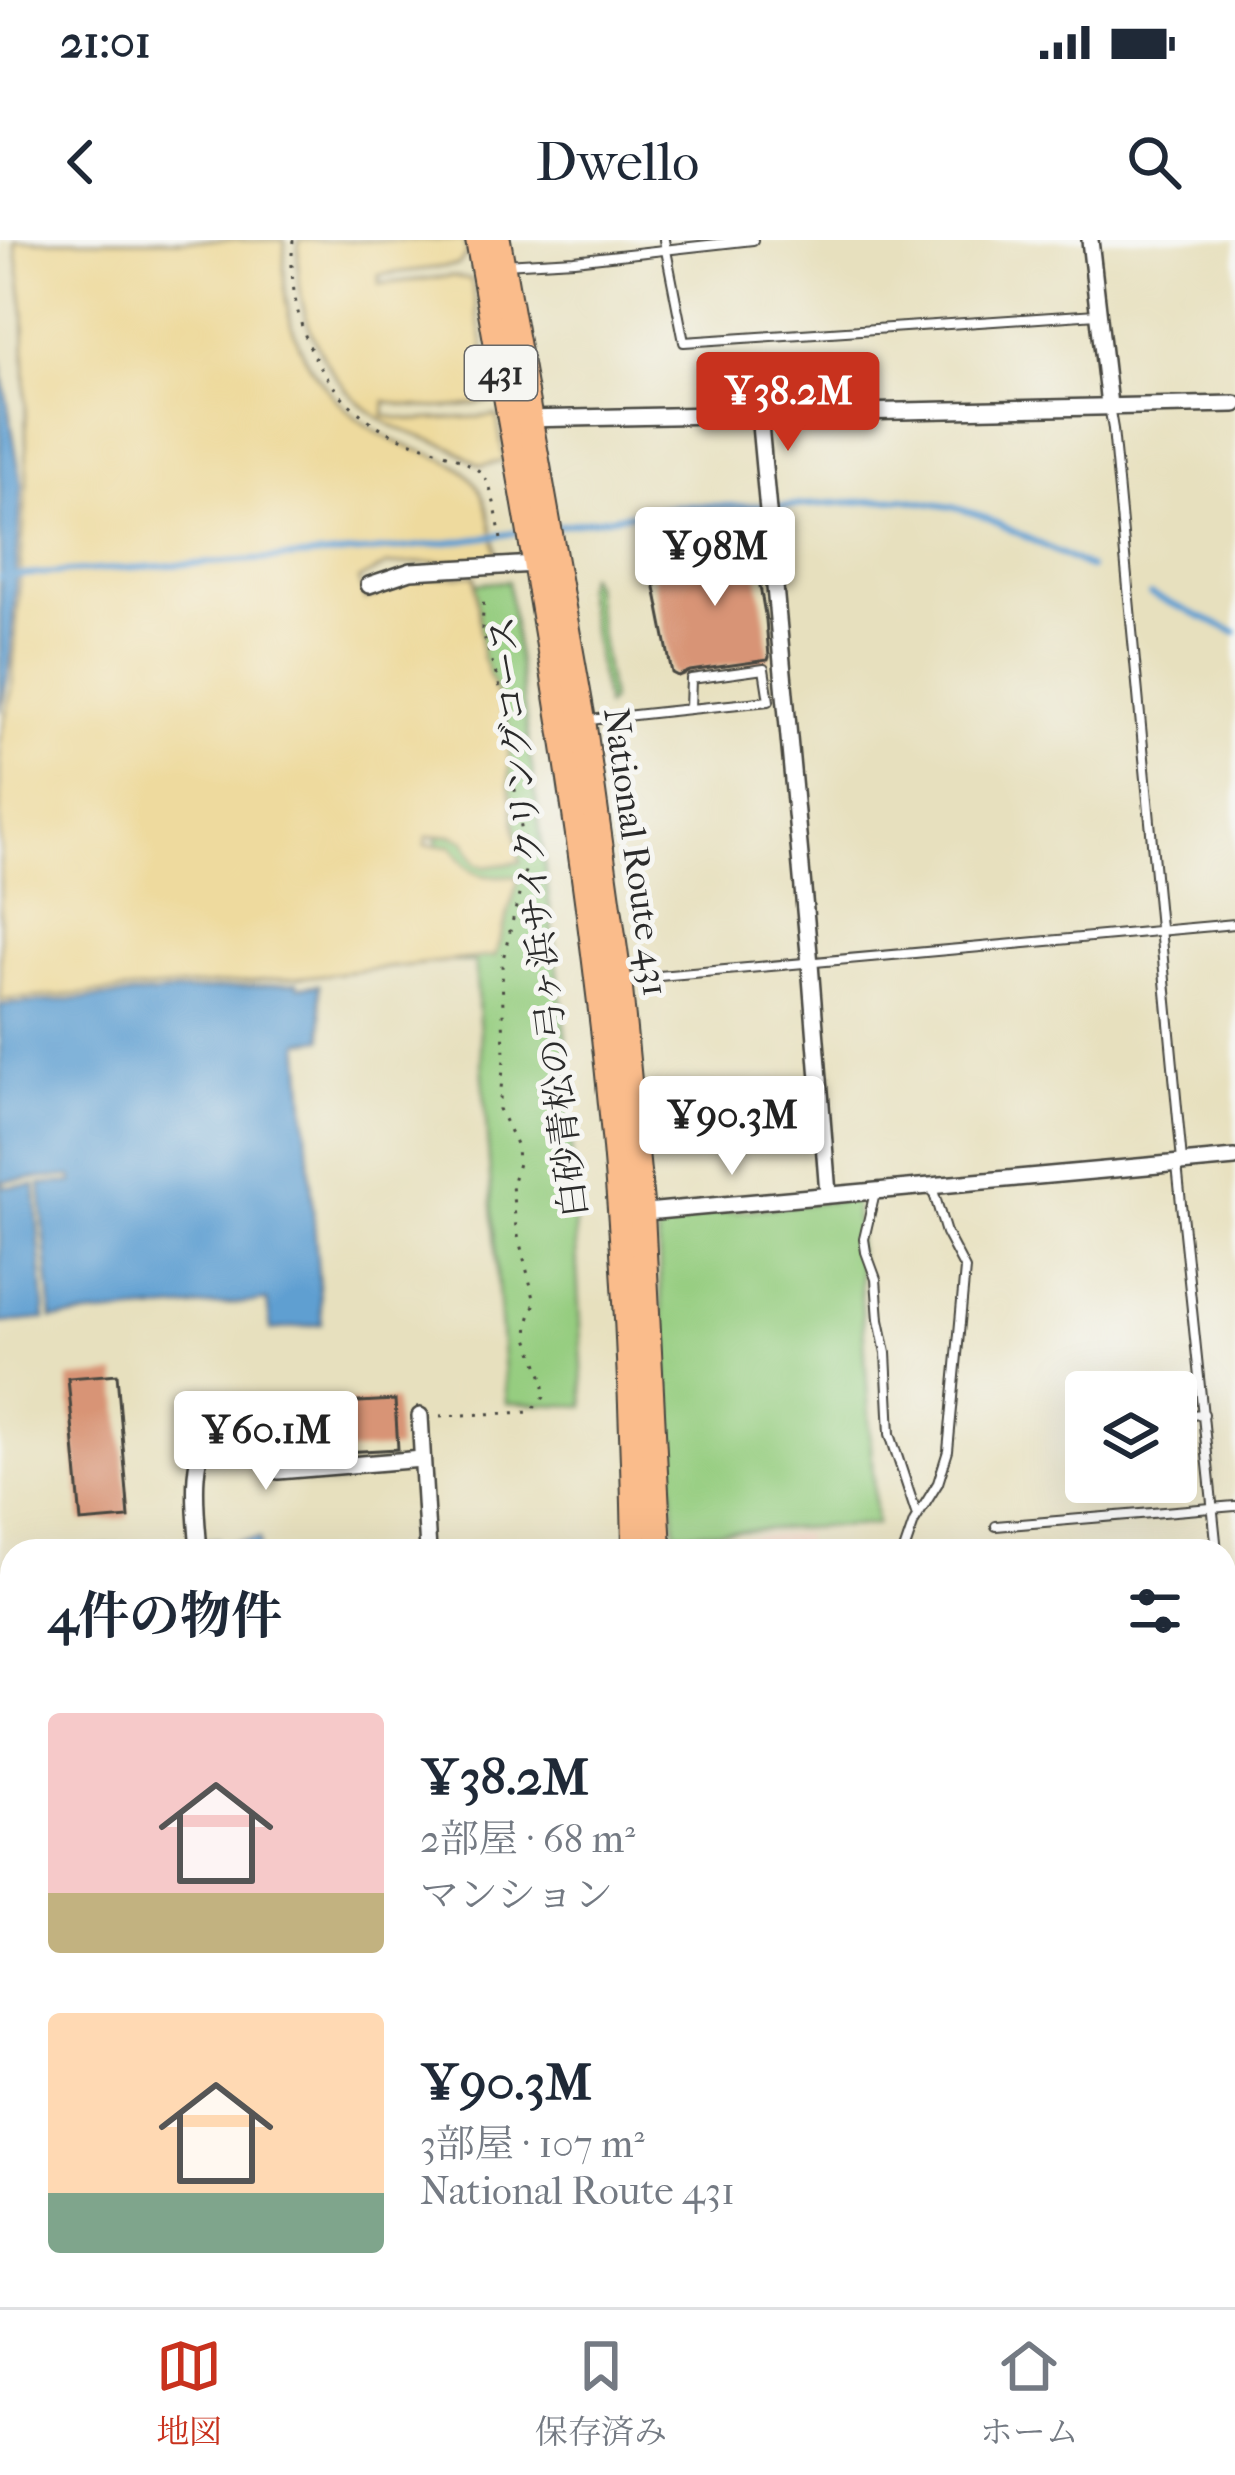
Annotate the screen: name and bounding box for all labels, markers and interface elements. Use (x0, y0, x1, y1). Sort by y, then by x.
text: 21:01 (60, 16, 151, 69)
icon: back (48, 129, 114, 195)
icon: search (1121, 129, 1187, 195)
text: Dwello (536, 131, 699, 194)
road number: 431 (465, 346, 537, 400)
pin: ¥38.2M (690, 352, 886, 454)
text: ¥38.2M (723, 368, 853, 414)
pin: ¥98M (644, 507, 786, 609)
text: ¥98M (662, 523, 768, 569)
street label: 白砂青松の弓ヶ浜サイクリングコース (480, 614, 596, 1220)
street label: National Route 431 (595, 705, 677, 999)
pin: ¥90.3M (634, 1076, 830, 1178)
text: ¥90.3M (666, 1092, 798, 1138)
map controls (1065, 1371, 1197, 1503)
button: layers (1065, 1371, 1197, 1503)
pin: ¥60.1M (168, 1391, 364, 1493)
text: ¥60.1M (201, 1407, 331, 1453)
icon: filters (1122, 1578, 1188, 1644)
text: 4件の物件 (48, 1586, 282, 1646)
text: ¥38.2M (420, 1747, 589, 1807)
icon: home (144, 1761, 288, 1905)
text: 2部屋 · 68 m² (420, 1816, 635, 1862)
text: マンション (420, 1872, 613, 1918)
text: ¥90.3M (420, 2052, 592, 2112)
icon: home (144, 2061, 288, 2205)
text: 3部屋 · 107 m² (420, 2121, 644, 2167)
text: National Route 431 (420, 2168, 735, 2214)
tab: 地図 (156, 2333, 222, 2452)
tab: 保存済み (535, 2333, 667, 2452)
tab: ホーム (980, 2333, 1079, 2452)

